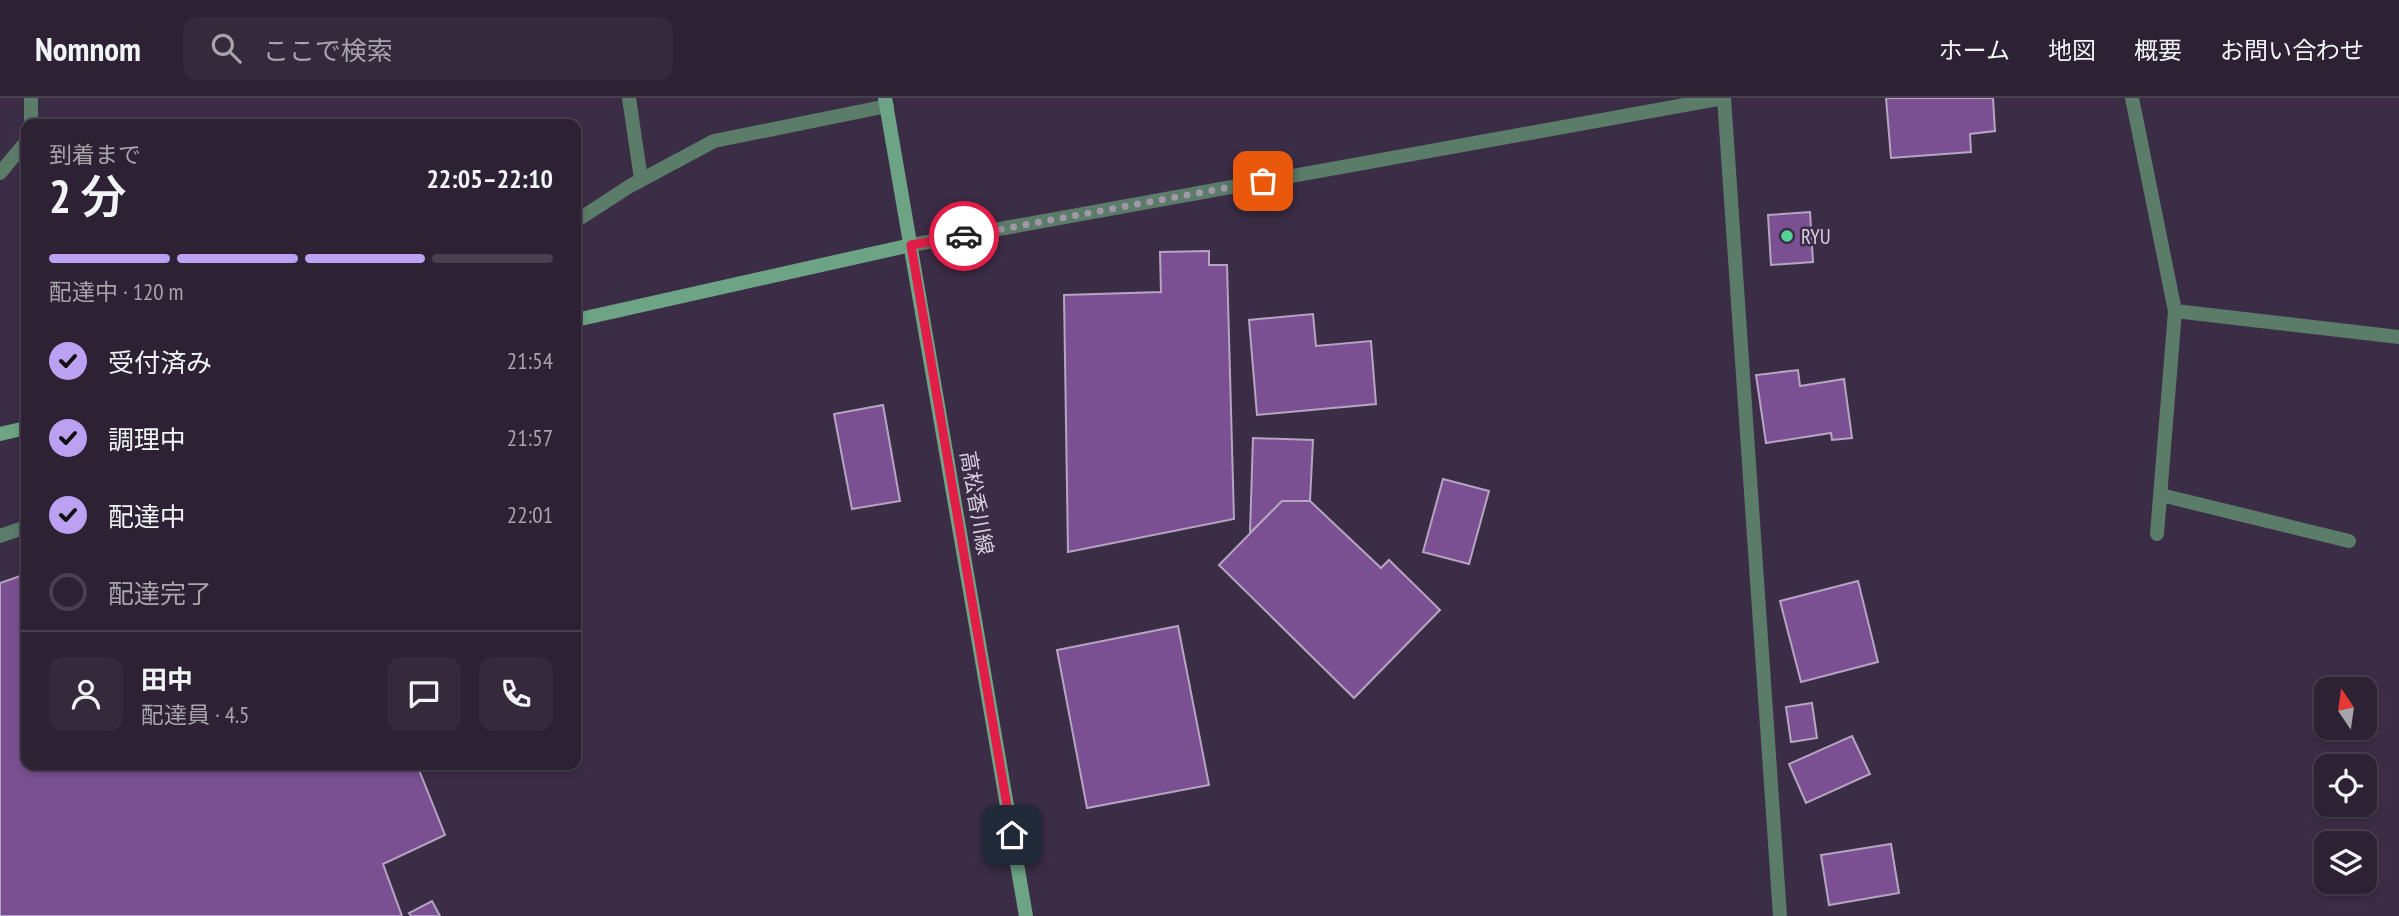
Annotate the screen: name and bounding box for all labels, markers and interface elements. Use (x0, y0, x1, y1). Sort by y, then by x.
search box (183, 17, 673, 80)
text: Nomnom (35, 27, 141, 70)
icon: search (207, 29, 245, 67)
text: ここで検索 (263, 34, 393, 67)
text: ホーム (1939, 35, 2010, 66)
text: 地図 (2048, 35, 2096, 66)
text: 概要 (2134, 35, 2182, 66)
text: お問い合わせ (2220, 35, 2364, 66)
text: 到着まで (49, 140, 141, 169)
pin (1233, 151, 1293, 211)
text: 22:05–22:10 (426, 162, 553, 195)
icon: bag (1244, 162, 1282, 200)
text: 2 分 (49, 166, 126, 226)
courier (929, 201, 999, 271)
icon: car (945, 217, 983, 255)
place label: RYU (1801, 223, 1831, 250)
marker: RYU (1779, 228, 1795, 244)
text: 配達中 · 120 m (49, 277, 184, 306)
icon: check (49, 342, 87, 380)
text: 受付済み (108, 346, 212, 379)
text: 21:54 (507, 346, 553, 375)
icon: check (49, 419, 87, 457)
text: 調理中 (108, 423, 186, 456)
text: 21:57 (507, 423, 553, 452)
street label: 高松香川線 (955, 449, 999, 557)
icon: check (49, 496, 87, 534)
text: 配達中 (108, 500, 186, 533)
text: 22:01 (507, 500, 553, 529)
text: 配達完了 (108, 577, 212, 610)
button: person (49, 657, 123, 731)
button: chat (387, 657, 461, 731)
button: phone (479, 657, 553, 731)
text: 田中 (141, 663, 193, 696)
north arrow (2314, 677, 2376, 740)
map controls (2314, 677, 2377, 894)
text: 配達員 · 4.5 (141, 700, 249, 729)
button: locate (2314, 754, 2377, 817)
pin (982, 805, 1042, 865)
icon: home (993, 816, 1031, 854)
button: layers (2314, 831, 2377, 894)

